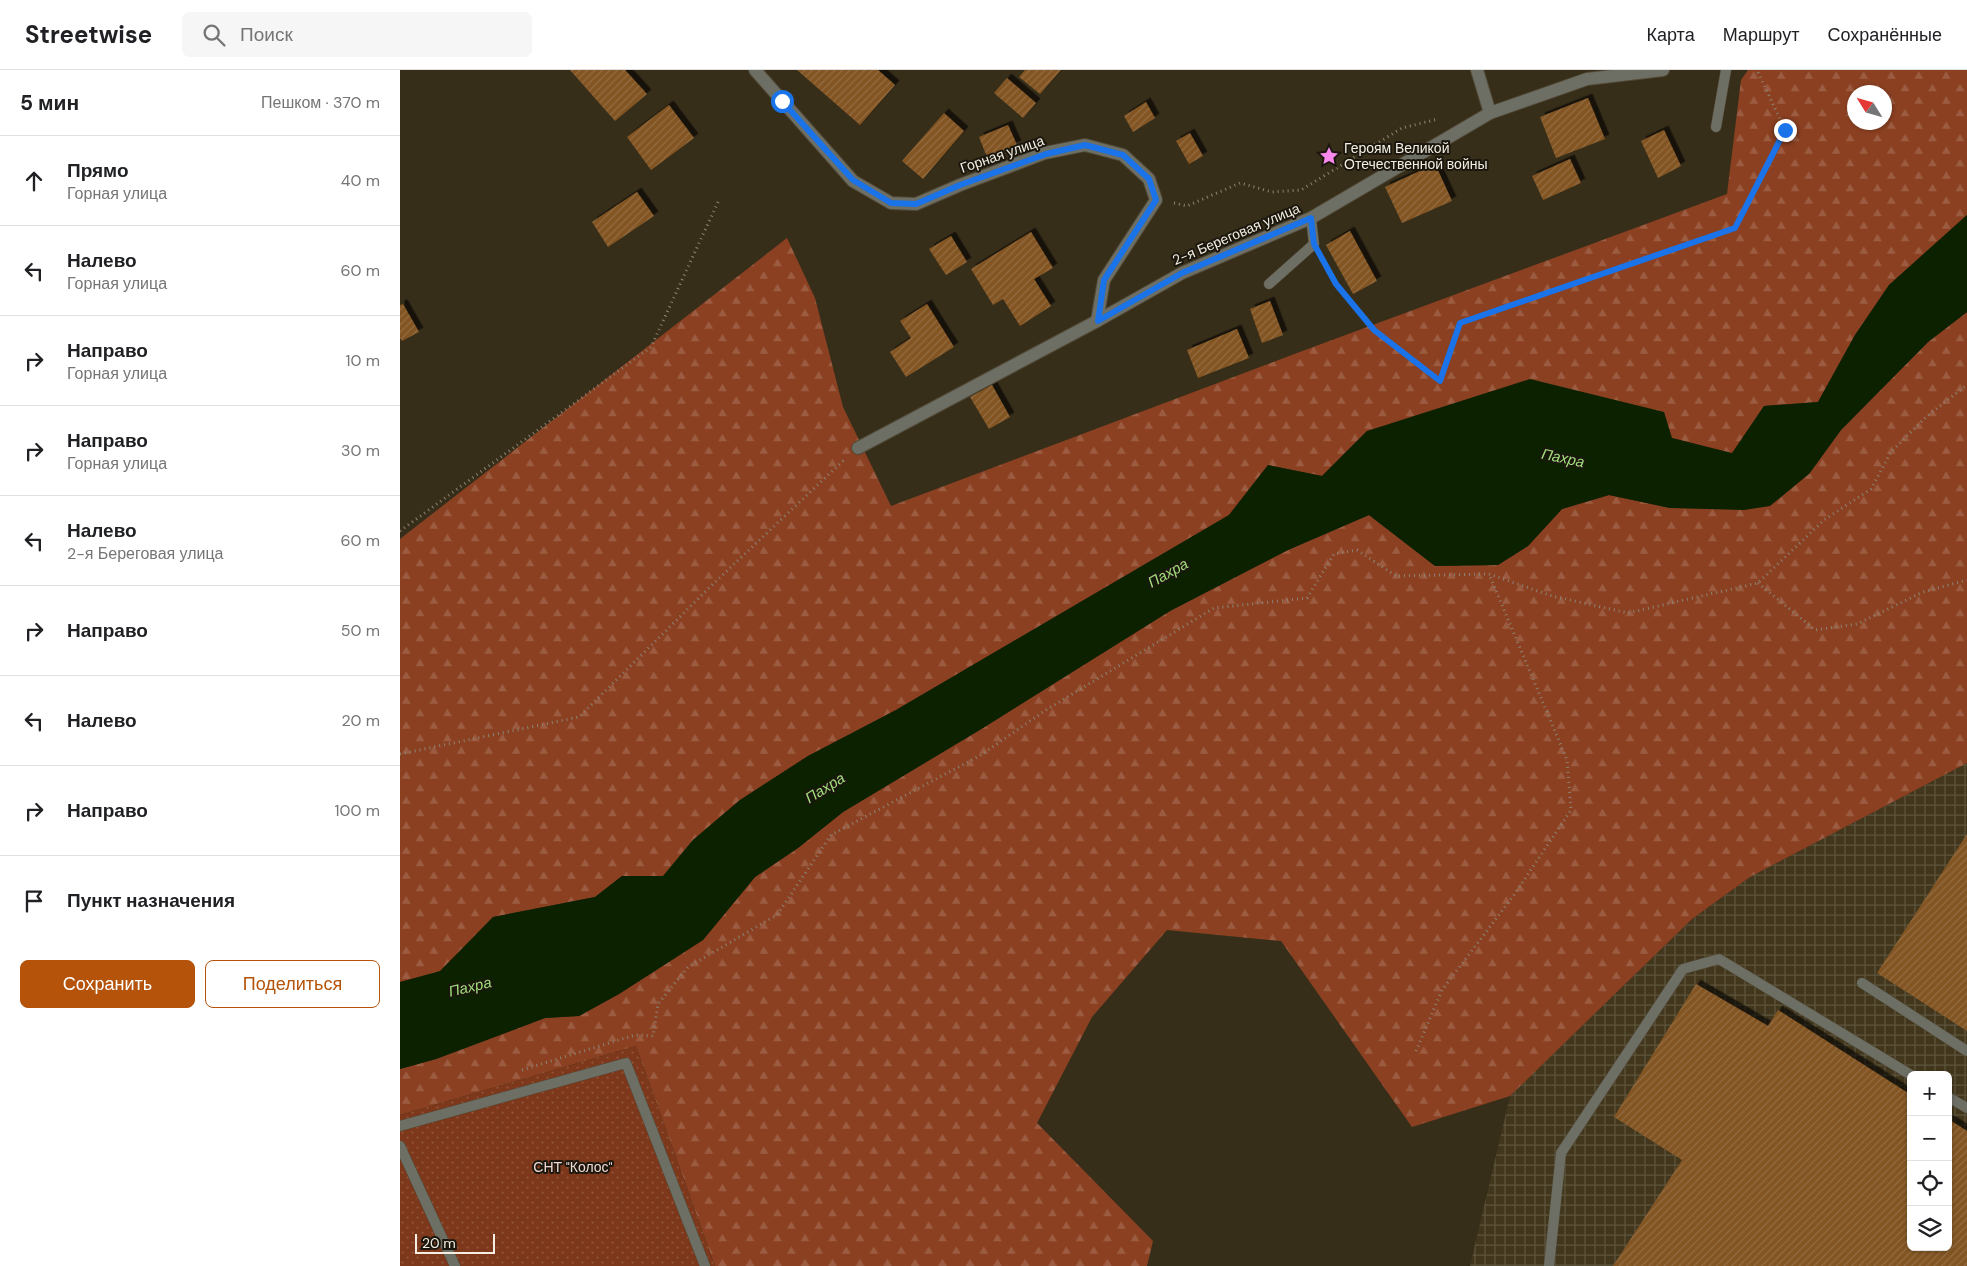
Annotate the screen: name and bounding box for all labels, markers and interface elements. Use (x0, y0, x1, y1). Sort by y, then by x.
search box (182, 12, 532, 57)
text: Streetwise (25, 19, 152, 50)
icon: search (200, 21, 228, 49)
text: Поиск (240, 22, 293, 47)
text: Карта (1647, 23, 1695, 47)
text: Маршрут (1723, 23, 1799, 47)
text: Сохранённые (1827, 23, 1942, 47)
north arrow (1847, 85, 1892, 130)
text: 5 мин (20, 89, 79, 117)
route start (771, 90, 794, 113)
text: Пешком · 370 m (261, 92, 380, 113)
route end (1774, 119, 1797, 142)
street label: Горная улица (958, 131, 1047, 177)
place label: Героям Великой Отечественной войны (1344, 139, 1488, 173)
place icon: Героям Великой Отечественной войны (1318, 145, 1340, 167)
text: Прямо (67, 158, 129, 183)
icon: ahead (20, 167, 48, 195)
text: 40 m (341, 170, 380, 191)
text: Горная улица (67, 183, 167, 204)
street label: 2-я Береговая улица (1169, 199, 1303, 269)
text: Налево (67, 248, 137, 273)
icon: left (20, 257, 48, 285)
text: 60 m (340, 260, 380, 281)
text: Горная улица (67, 273, 167, 294)
text: Направо (67, 338, 148, 363)
icon: right (20, 347, 48, 375)
text: 10 m (346, 350, 380, 371)
text: Горная улица (67, 363, 167, 384)
text: Направо (67, 428, 148, 453)
icon: right (20, 437, 48, 465)
text: 30 m (341, 440, 380, 461)
water label: Пахра (1540, 444, 1586, 472)
text: Горная улица (67, 453, 167, 474)
text: Налево (67, 518, 137, 543)
icon: left (20, 527, 48, 555)
text: 60 m (340, 530, 380, 551)
text: 2-я Береговая улица (67, 543, 224, 564)
water label: Пахра (1144, 554, 1192, 592)
icon: right (20, 617, 48, 645)
text: Направо (67, 618, 148, 643)
text: 50 m (341, 620, 380, 641)
icon: left (20, 707, 48, 735)
text: Налево (67, 708, 137, 733)
text: 20 m (341, 710, 380, 731)
water label: Пахра (801, 768, 849, 808)
icon: right (20, 797, 48, 825)
text: Направо (67, 798, 148, 823)
text: 100 m (335, 800, 380, 821)
icon: arrive (20, 887, 48, 915)
text: Пункт назначения (67, 888, 235, 913)
button: Сохранить (20, 960, 195, 1008)
button: Поделиться (205, 960, 380, 1008)
water label: Пахра (447, 972, 493, 1002)
map controls (1907, 1071, 1952, 1251)
button: + (1907, 1071, 1952, 1116)
button: − (1907, 1116, 1952, 1161)
park label: СНТ "Колос" (533, 1158, 613, 1176)
button: locate (1907, 1161, 1952, 1206)
button: layers (1907, 1206, 1952, 1251)
scale bar (415, 1231, 495, 1254)
text: 20 m (422, 1234, 456, 1252)

